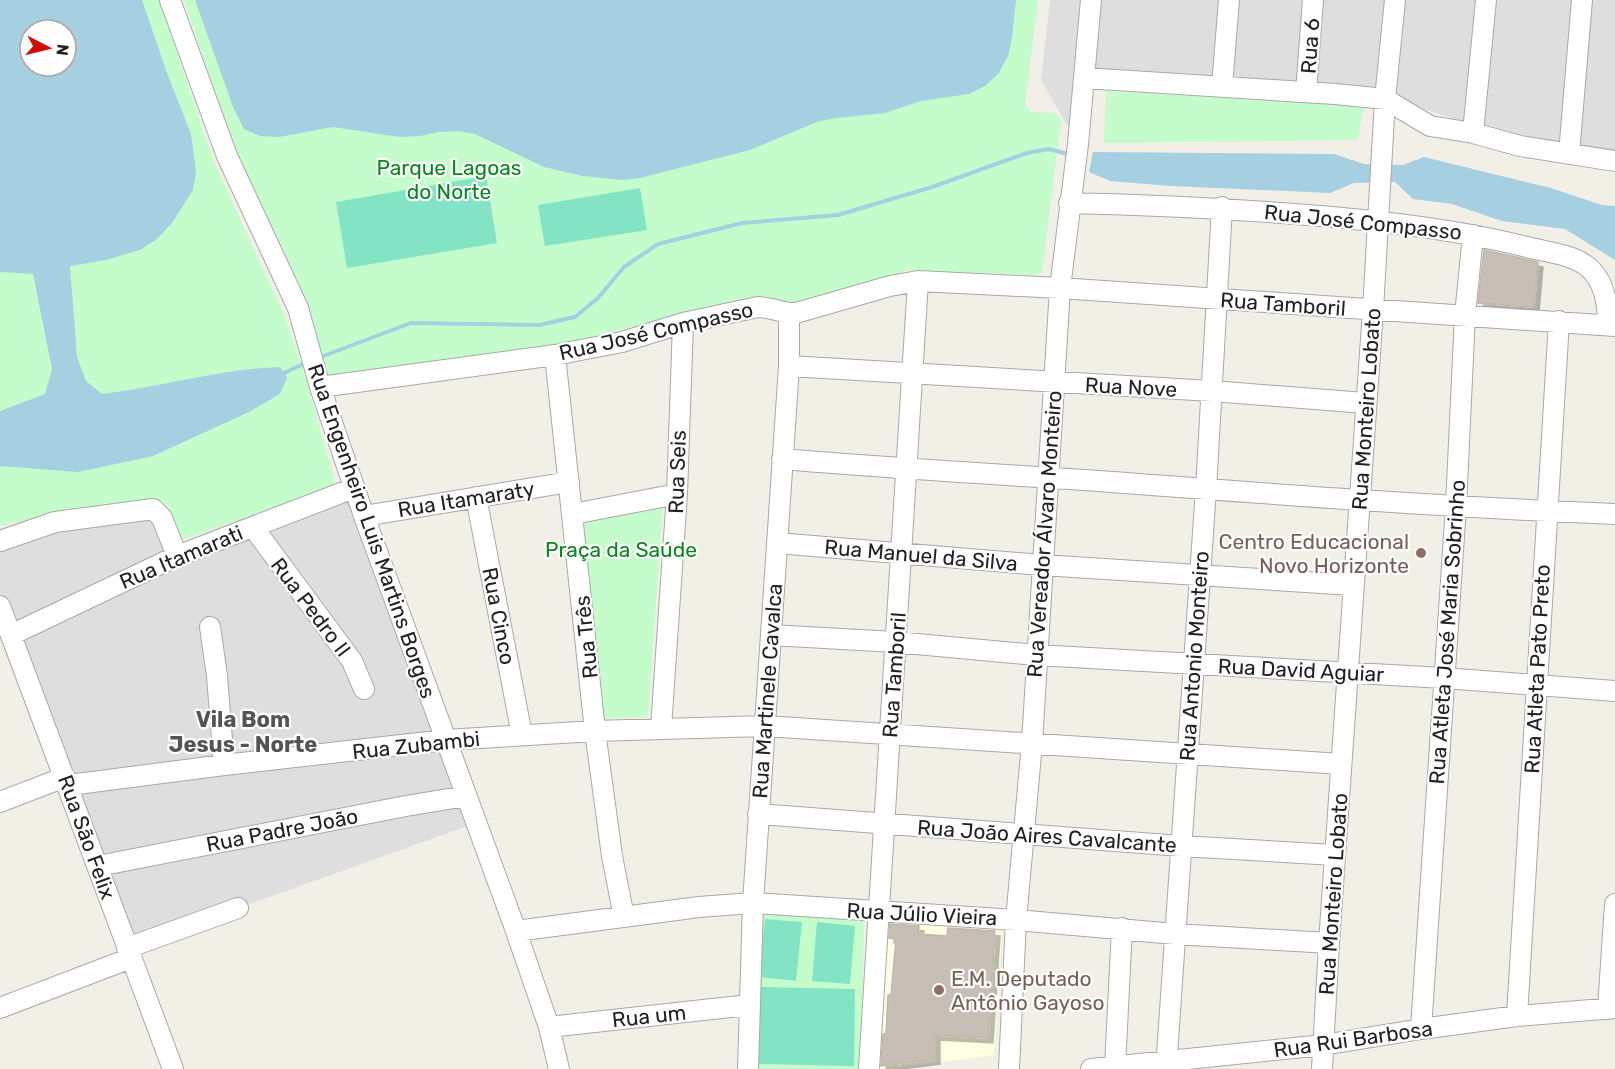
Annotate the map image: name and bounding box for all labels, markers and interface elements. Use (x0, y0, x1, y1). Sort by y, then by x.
street label: Rua 6 (1296, 17, 1324, 75)
north arrow (18, 18, 78, 78)
text: N (52, 43, 73, 57)
park label: Parque Lagoas do Norte (377, 155, 522, 204)
street label: Rua José Compasso (1263, 199, 1463, 245)
street label: Rua Tamboril (1219, 287, 1347, 321)
street label: Rua José Compasso (557, 297, 755, 365)
street label: Rua Monteiro Lobato (1346, 307, 1386, 511)
street label: Rua Engenheiro Luis Martins Borges (303, 360, 441, 702)
street label: Rua Nove (1084, 372, 1178, 402)
street label: Rua Vereador Álvaro Monteiro (1021, 390, 1067, 678)
street label: Rua Seis (663, 430, 691, 514)
street label: Rua Itamaraty (396, 476, 537, 522)
street label: Rua Atleta José Maria Sobrinho (1424, 479, 1470, 785)
street label: Rua Itamarati (116, 520, 246, 594)
place label: Centro Educacional Novo Horizonte (1218, 529, 1409, 578)
street label: Rua Manuel da Silva (823, 534, 1019, 576)
park label: Praça da Saúde (545, 537, 697, 562)
marker: Centro Educacional Novo Horizonte (1414, 546, 1428, 560)
street label: Rua Antonio Monteiro (1174, 550, 1214, 762)
street label: Rua Pedro II (266, 553, 356, 661)
street label: Rua Atleta Pato Preto (1519, 564, 1555, 774)
street label: Rua Cinco (477, 565, 521, 667)
street label: Rua Martinele Cavalca (747, 583, 787, 799)
street label: Rua Três (569, 594, 603, 680)
street label: Rua Tamboril (877, 611, 911, 739)
street label: Rua David Aguiar (1217, 653, 1385, 687)
district label: Vila Bom Jesus - Norte (169, 706, 317, 758)
street label: Rua Zubambi (351, 726, 481, 764)
street label: Rua São Felix (53, 772, 121, 902)
street label: Rua Monteiro Lobato (1313, 792, 1353, 996)
street label: Rua Padre João (204, 803, 360, 857)
street label: Rua João Aires Cavalcante (916, 814, 1178, 858)
street label: Rua Júlio Vieira (846, 898, 998, 930)
place label: E.M. Deputado Antônio Gayoso (951, 966, 1105, 1015)
marker: E.M. Deputado Antônio Gayoso (932, 983, 946, 997)
street label: Rua um (611, 1000, 687, 1032)
street label: Rua Rui Barbosa (1272, 1015, 1434, 1063)

